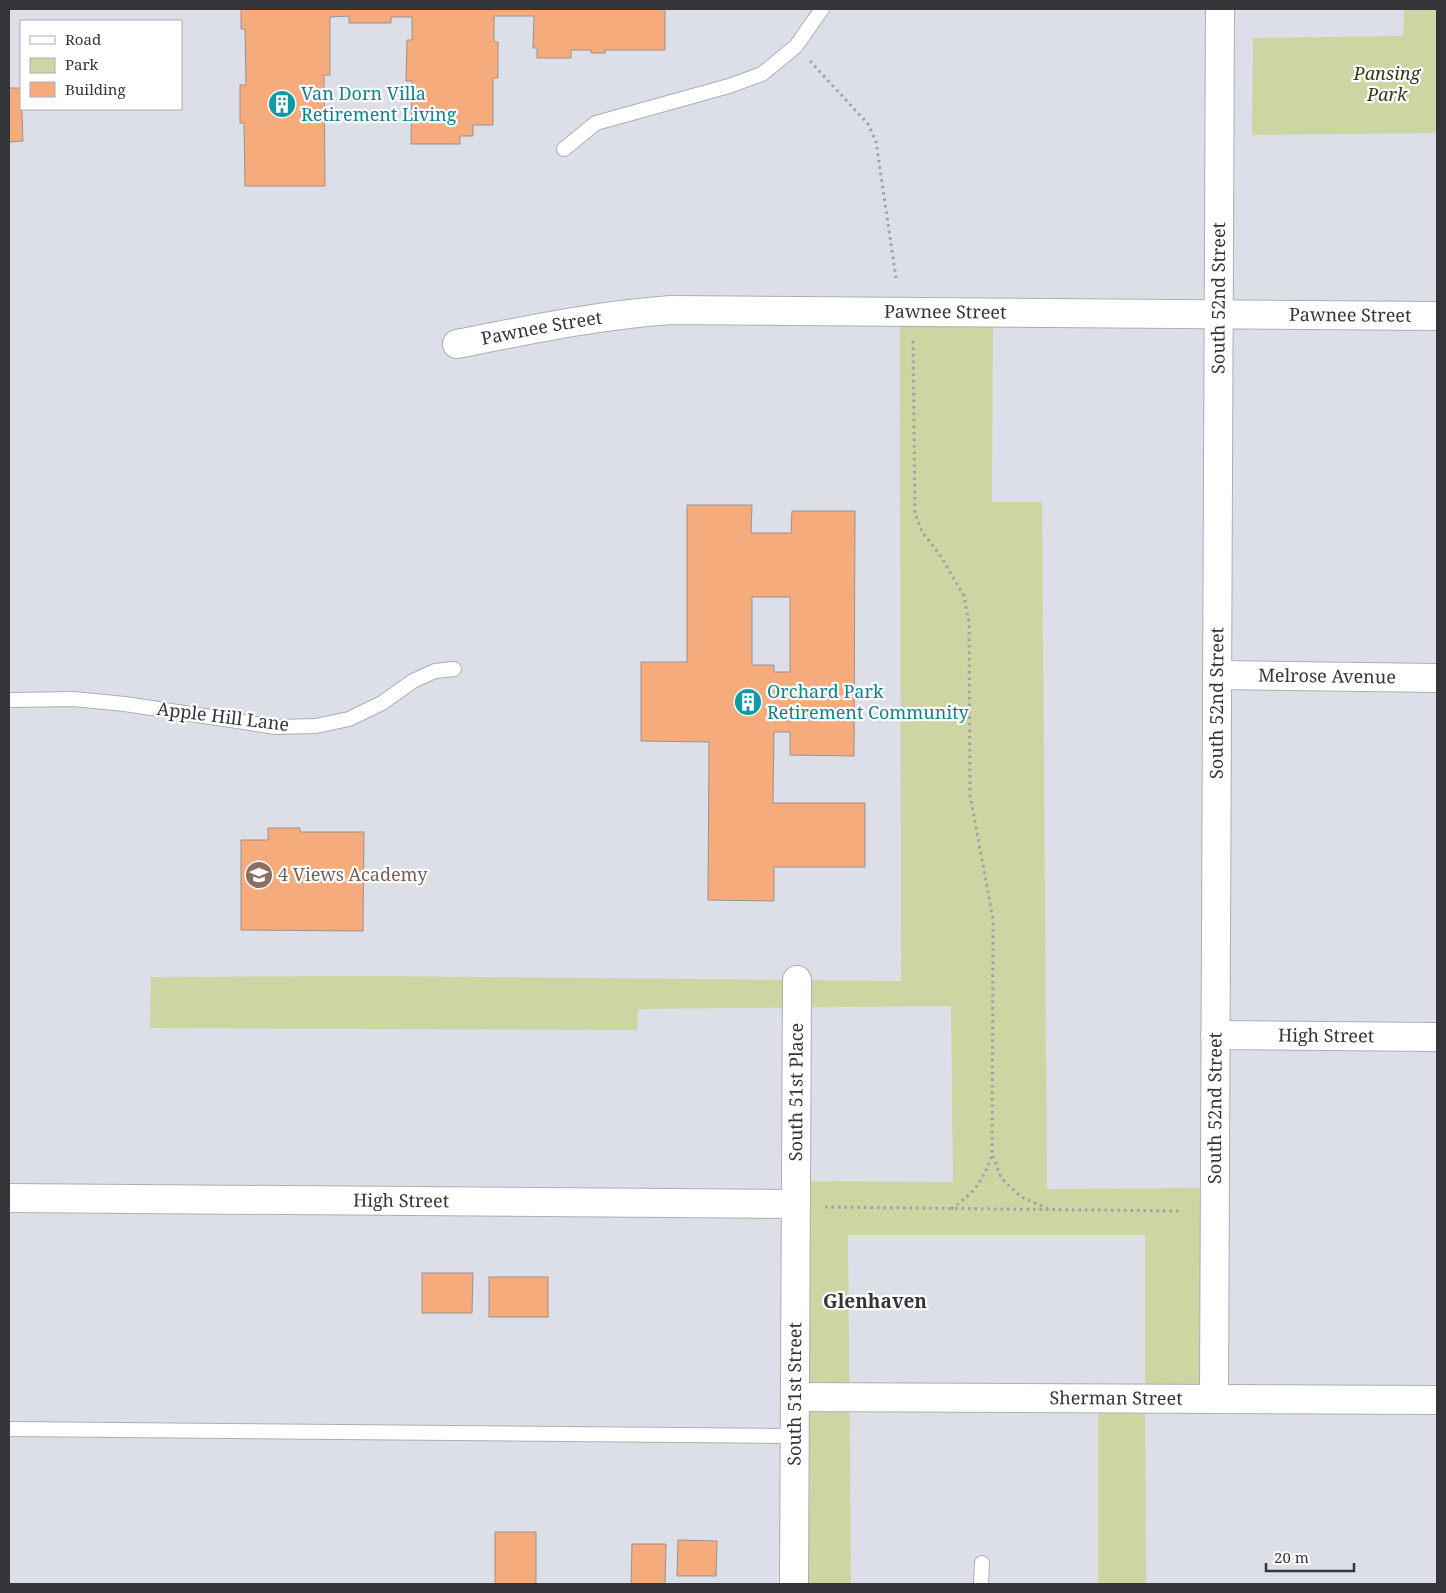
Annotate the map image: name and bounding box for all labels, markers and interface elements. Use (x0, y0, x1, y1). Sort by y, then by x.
legend (20, 20, 182, 110)
text: Road (65, 29, 101, 49)
text: Park (65, 54, 99, 74)
park label: Pansing Park (1353, 61, 1421, 106)
text: Building (65, 79, 126, 99)
place label: Van Dorn Villa Retirement Living (301, 81, 457, 126)
building icon: Van Dorn Villa Retirement Living (267, 89, 297, 119)
street label: South 52nd Street (1205, 222, 1230, 374)
street label: Pawnee Street (884, 299, 1006, 324)
street label: Pawnee Street (1289, 302, 1411, 327)
street label: Pawnee Street (479, 305, 603, 350)
street label: South 52nd Street (1204, 627, 1228, 779)
street label: Melrose Avenue (1258, 663, 1396, 688)
place label: Orchard Park Retirement Community (767, 679, 970, 724)
building icon: Orchard Park Retirement Community (733, 687, 763, 717)
street label: Apple Hill Lane (156, 696, 291, 736)
school or university icon: 4 Views Academy (244, 860, 274, 890)
place label: 4 Views Academy (278, 862, 428, 886)
street label: South 51st Place (783, 1023, 808, 1161)
street label: High Street (1278, 1023, 1374, 1047)
street label: South 52nd Street (1202, 1032, 1227, 1184)
street label: High Street (353, 1188, 449, 1212)
district label: Glenhaven (823, 1288, 927, 1314)
street label: South 51st Street (782, 1322, 806, 1466)
street label: Sherman Street (1049, 1385, 1183, 1410)
scale bar (1266, 1540, 1354, 1572)
text: 20 m (1274, 1547, 1309, 1567)

